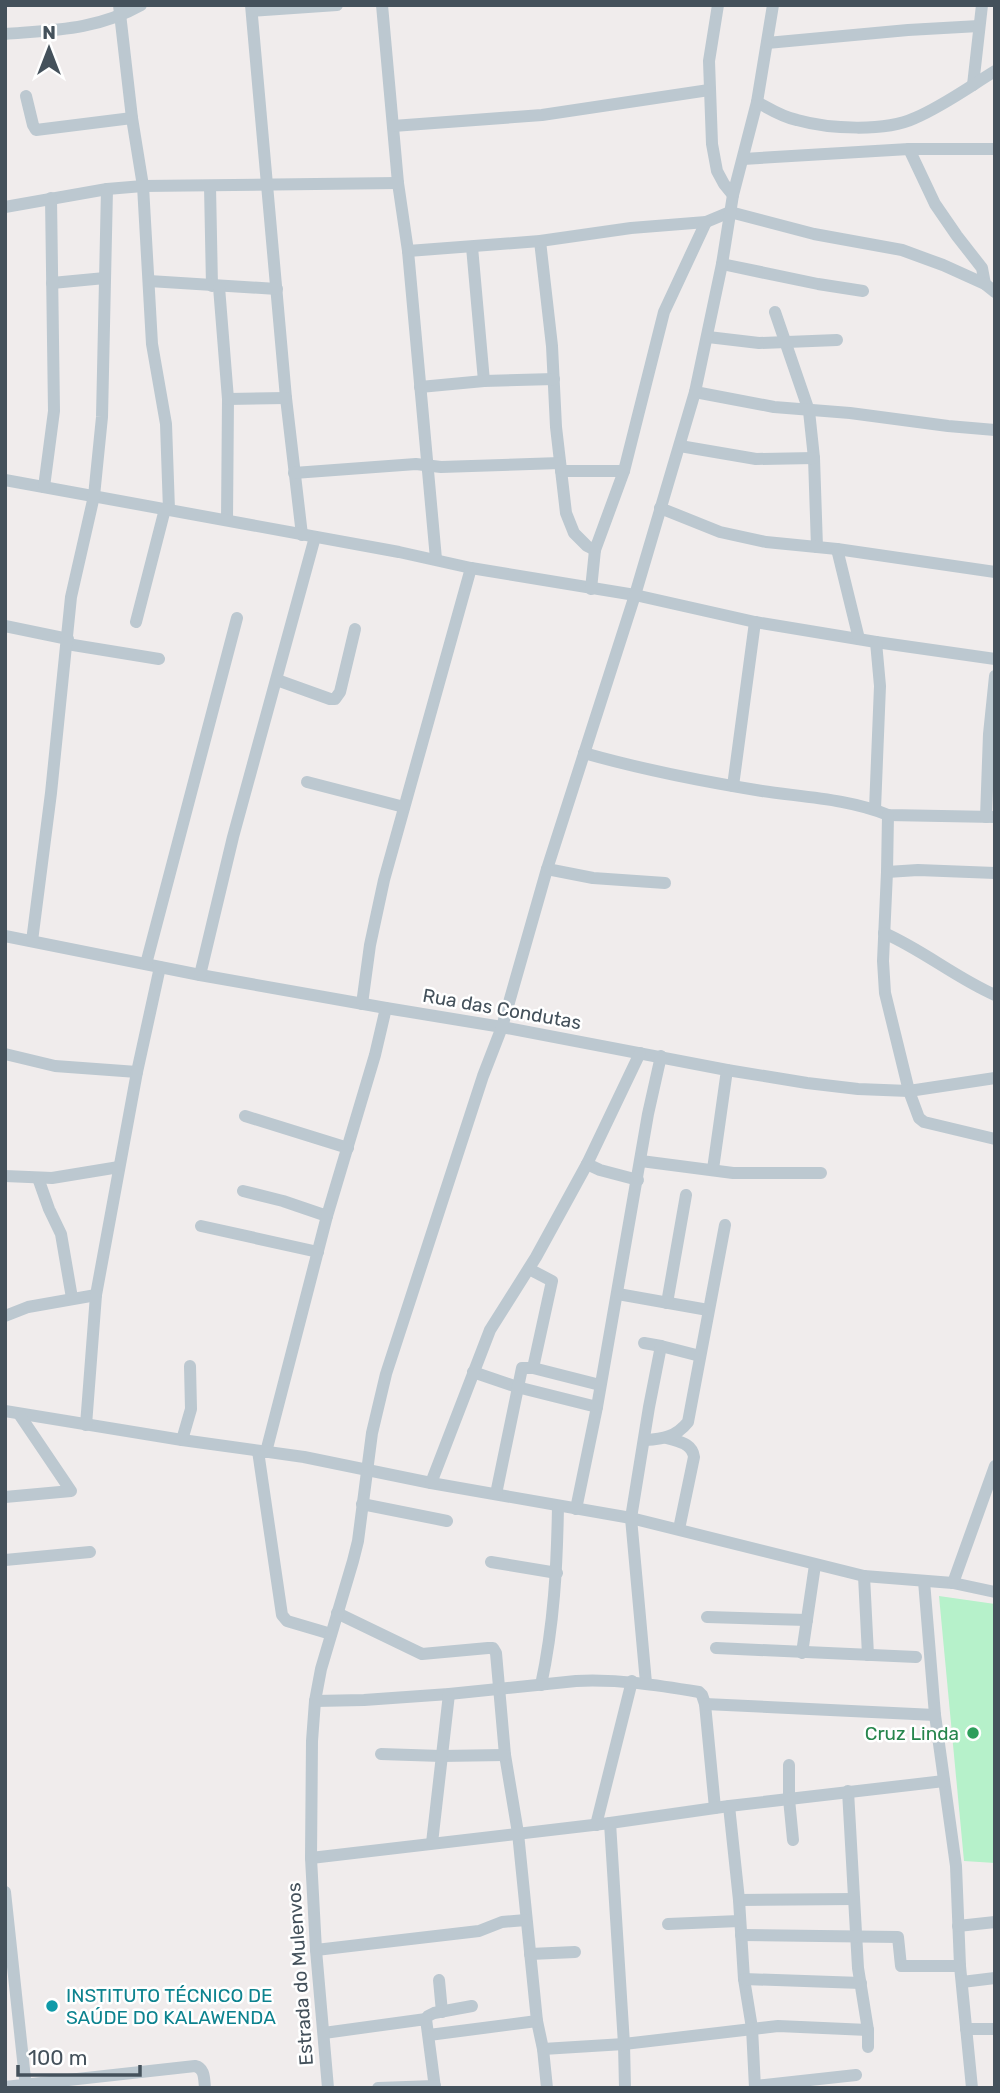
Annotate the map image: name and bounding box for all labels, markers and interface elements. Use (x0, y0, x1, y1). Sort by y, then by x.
north arrow (14, 14, 84, 84)
text: N (42, 21, 56, 44)
street label: Rua das Condutas (421, 984, 583, 1034)
place label: Cruz Linda (865, 1722, 959, 1745)
marker: Cruz Linda (965, 1725, 981, 1741)
street label: Estrada do Mulenvos (282, 1882, 318, 2066)
place label: INSTITUTO TÉCNICO DE SAÚDE DO KALAWENDA (66, 1984, 276, 2029)
marker: INSTITUTO TÉCNICO DE SAÚDE DO KALAWENDA (44, 1998, 60, 2014)
scale bar (18, 2034, 140, 2078)
text: 100 m (28, 2045, 87, 2070)

